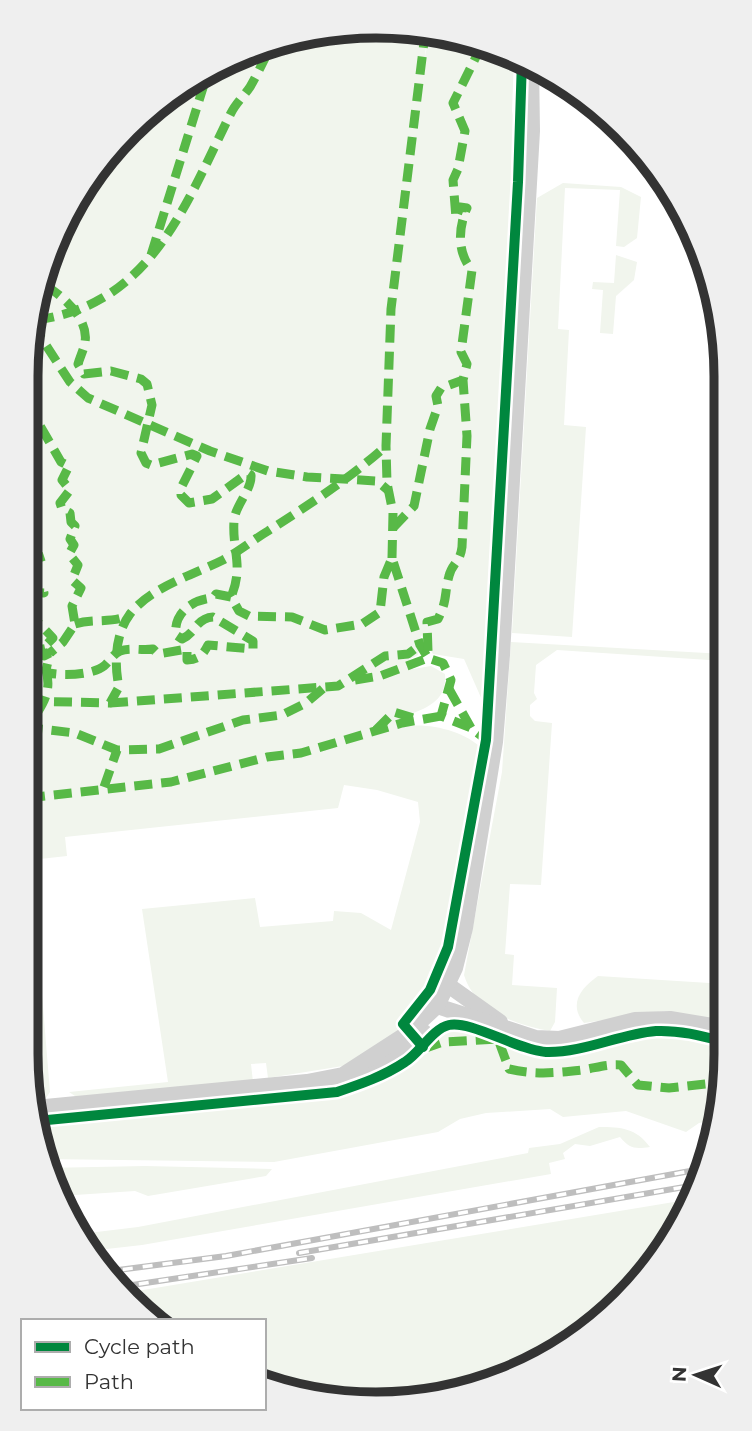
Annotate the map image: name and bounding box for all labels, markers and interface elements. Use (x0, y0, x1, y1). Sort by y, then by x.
legend (21, 1319, 266, 1410)
text: Cycle path (84, 1334, 195, 1359)
north arrow (661, 1340, 731, 1410)
text: N (668, 1366, 691, 1382)
text: Path (84, 1369, 134, 1394)

